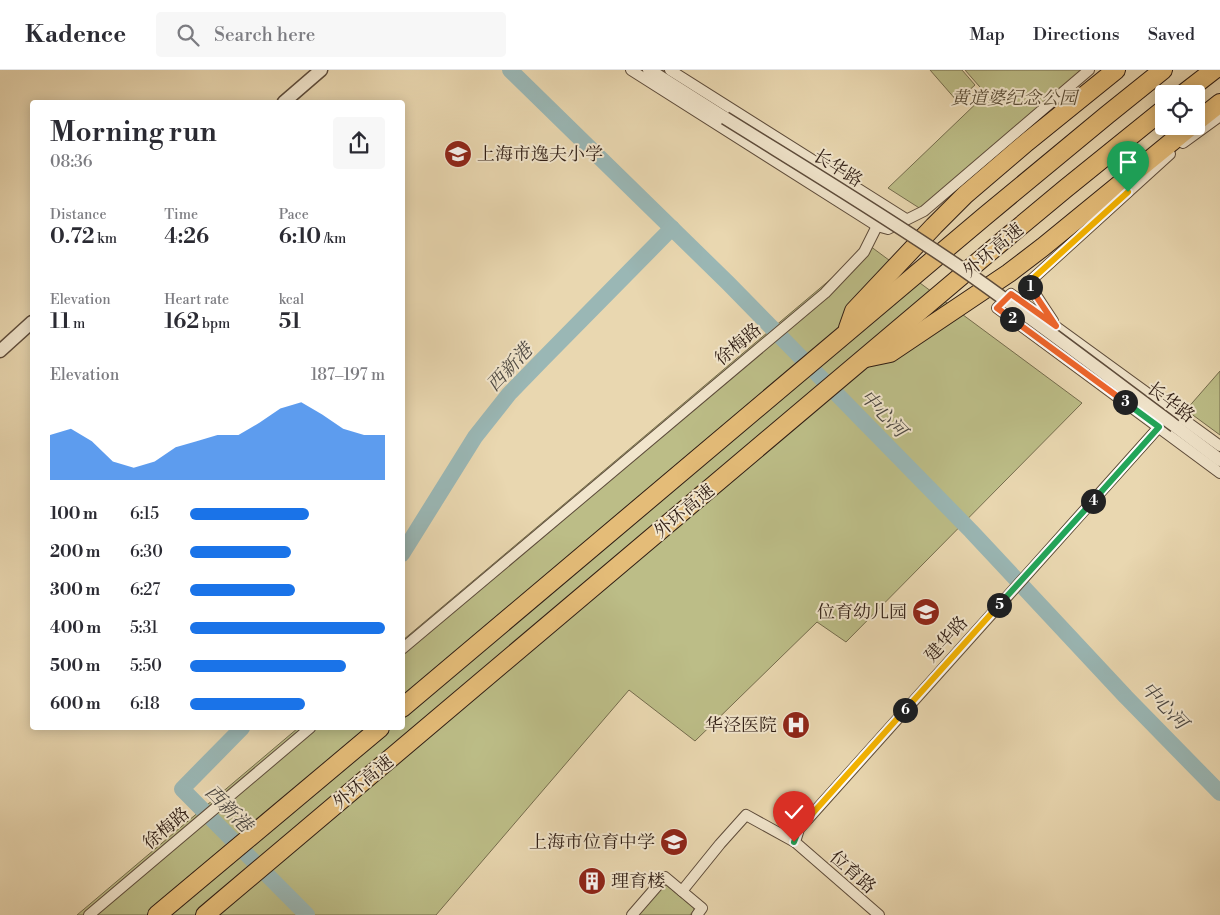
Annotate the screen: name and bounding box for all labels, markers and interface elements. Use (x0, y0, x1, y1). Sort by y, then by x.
search box (156, 12, 506, 57)
text: Kadence (25, 20, 126, 50)
icon: search (174, 21, 202, 49)
text: Search here (214, 23, 315, 47)
text: Map (969, 23, 1005, 46)
text: Directions (1033, 23, 1120, 46)
text: Saved (1148, 23, 1195, 46)
map controls (1155, 85, 1205, 135)
button: locate (1155, 85, 1205, 135)
park label: 黄道婆纪念公园 (951, 87, 1080, 110)
text: Morning run (50, 115, 217, 150)
button: share (333, 117, 385, 169)
school or university icon: 上海市逸夫小学 (443, 139, 473, 169)
pin (1107, 141, 1149, 192)
place label: 上海市逸夫小学 (477, 143, 603, 166)
street label: 长华路 (809, 144, 867, 192)
icon: arrive (1114, 148, 1142, 176)
text: 08:36 (50, 152, 93, 172)
text: Distance (50, 206, 107, 224)
text: Time (164, 206, 198, 224)
text: Pace (279, 206, 309, 224)
street label: 外环高速 (958, 218, 1028, 282)
text: 0.72 (50, 224, 94, 250)
text: 4:26 (164, 224, 209, 250)
text: 6:10 (279, 224, 321, 250)
text: km (94, 230, 117, 248)
text: /km (321, 230, 346, 248)
pin: 1 (1018, 274, 1042, 300)
text: 1 (1027, 278, 1034, 296)
text: Elevation (50, 291, 111, 309)
text: Heart rate (164, 291, 229, 309)
text: kcal (279, 291, 304, 309)
pin: 2 (1000, 306, 1024, 332)
text: 11 (50, 309, 70, 335)
text: 162 (164, 309, 199, 335)
text: 51 (279, 309, 301, 335)
text: 2 (1008, 310, 1017, 328)
text: m (70, 315, 85, 333)
text: bpm (199, 315, 230, 333)
street label: 徐梅路 (710, 318, 766, 371)
water label: 西新港 (482, 336, 540, 397)
text: Elevation (50, 365, 119, 385)
text: 187–197 m (311, 365, 385, 385)
street label: 长华路 (1142, 377, 1199, 428)
water label: 中心河 (855, 385, 914, 445)
pin: 3 (1112, 390, 1138, 414)
text: 3 (1121, 393, 1130, 411)
street label: 外环高速 (649, 479, 719, 543)
pin: 4 (1080, 488, 1106, 514)
text: 4 (1089, 492, 1098, 510)
text: 100 m (50, 504, 98, 524)
text: 6:15 (130, 504, 159, 524)
text: 200 m (50, 542, 100, 562)
text: 6:30 (130, 542, 163, 562)
text: 300 m (50, 580, 100, 600)
text: 6:27 (130, 580, 160, 600)
pin: 5 (986, 592, 1012, 618)
text: 5 (995, 596, 1004, 614)
school or university icon: 位育幼儿园 (911, 597, 941, 627)
place label: 位育幼儿园 (817, 601, 907, 624)
street label: 建华路 (920, 612, 973, 667)
text: 400 m (50, 618, 101, 638)
text: 5:31 (130, 618, 158, 638)
text: 500 m (50, 656, 100, 676)
text: 5:50 (130, 656, 162, 676)
water label: 中心河 (1136, 677, 1195, 737)
text: 600 m (50, 694, 100, 714)
text: 6:18 (130, 694, 160, 714)
pin: 6 (892, 698, 918, 722)
text: 6 (901, 701, 910, 719)
hospital icon: 华泾医院 (781, 710, 811, 740)
place label: 华泾医院 (705, 714, 777, 737)
street label: 外环高速 (328, 750, 398, 814)
water label: 西新港 (200, 780, 259, 839)
pin (773, 791, 815, 842)
icon: check (780, 798, 808, 826)
street label: 徐梅路 (138, 802, 194, 855)
school or university icon: 上海市位育中学 (659, 827, 689, 857)
place label: 上海市位育中学 (529, 831, 655, 854)
street label: 位育路 (825, 846, 881, 899)
building icon: 理育楼 (577, 866, 607, 896)
place label: 理育楼 (611, 870, 665, 893)

